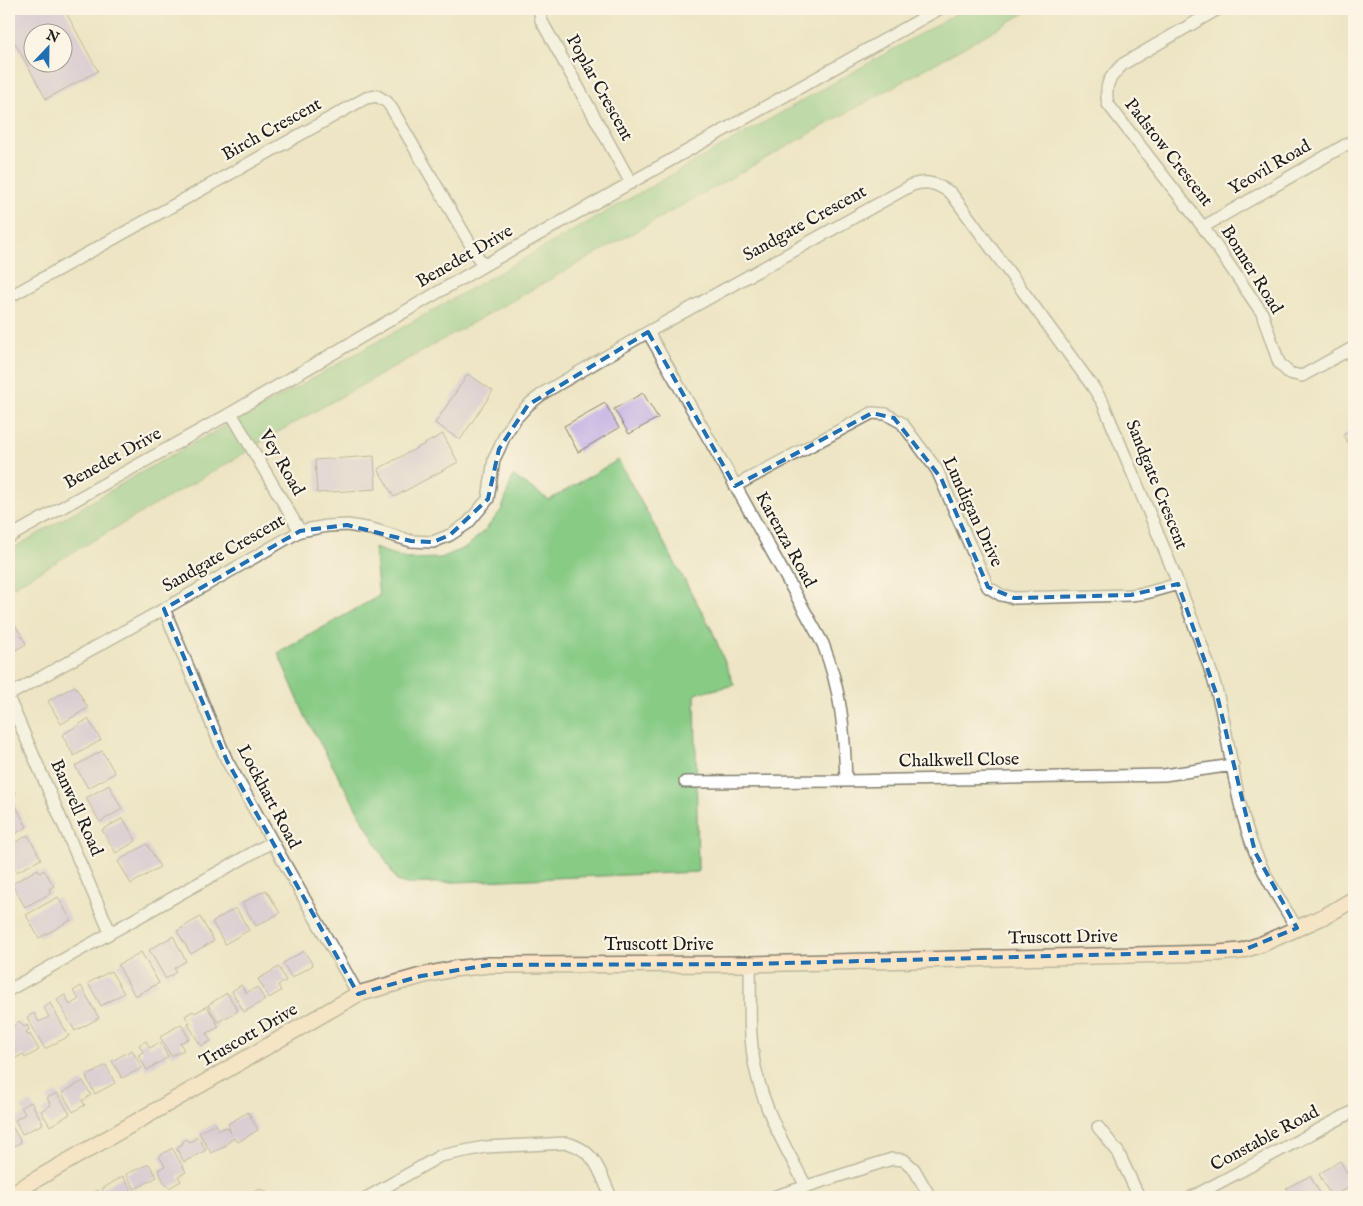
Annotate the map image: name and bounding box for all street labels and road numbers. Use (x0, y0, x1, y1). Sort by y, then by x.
street label: Poplar Crescent (560, 31, 638, 145)
street label: Birch Crescent (218, 93, 326, 167)
street label: Padstow Crescent (1119, 94, 1217, 212)
street label: Yeovil Road (1225, 135, 1316, 201)
street label: Sandgate Crescent (739, 181, 871, 267)
street label: Benedet Drive (413, 220, 517, 294)
street label: Bonner Road (1215, 221, 1288, 319)
street label: Sandgate Crescent (1120, 417, 1192, 553)
street label: Benedet Drive (60, 423, 166, 495)
street label: Vey Road (252, 425, 309, 501)
street label: Lundigan Drive (936, 453, 1008, 571)
street label: Karenza Road (749, 488, 821, 592)
street label: Sandgate Crescent (159, 510, 289, 598)
street label: Lockhart Road (231, 741, 305, 853)
street label: Chalkwell Close (899, 748, 1019, 774)
street label: Banwell Road (44, 756, 108, 860)
street label: Truscott Drive (1008, 926, 1118, 950)
street label: Truscott Drive (604, 934, 714, 957)
street label: Truscott Drive (196, 999, 302, 1073)
street label: Constable Road (1207, 1101, 1324, 1177)

